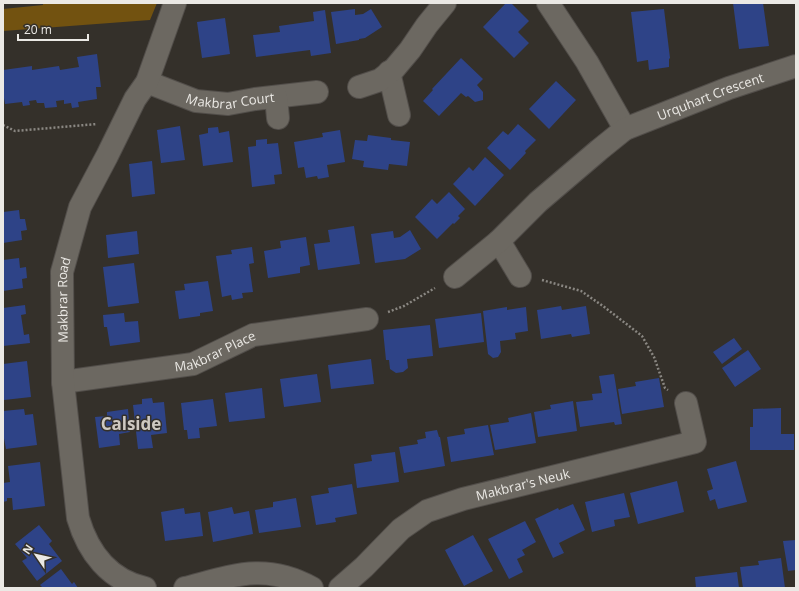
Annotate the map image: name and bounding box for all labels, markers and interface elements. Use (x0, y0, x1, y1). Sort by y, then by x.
scale bar (18, 16, 88, 42)
text: 20 m (24, 21, 52, 38)
street label: Urquhart Crescent (654, 68, 766, 124)
street label: Makbrar Court (183, 88, 276, 113)
street label: Makbrar Road (53, 255, 75, 343)
street label: Makbrar Place (173, 326, 258, 375)
district label: Calside (101, 412, 161, 435)
street label: Makbrar's Neuk (474, 464, 572, 505)
north arrow (16, 535, 56, 575)
text: N (19, 541, 36, 557)

